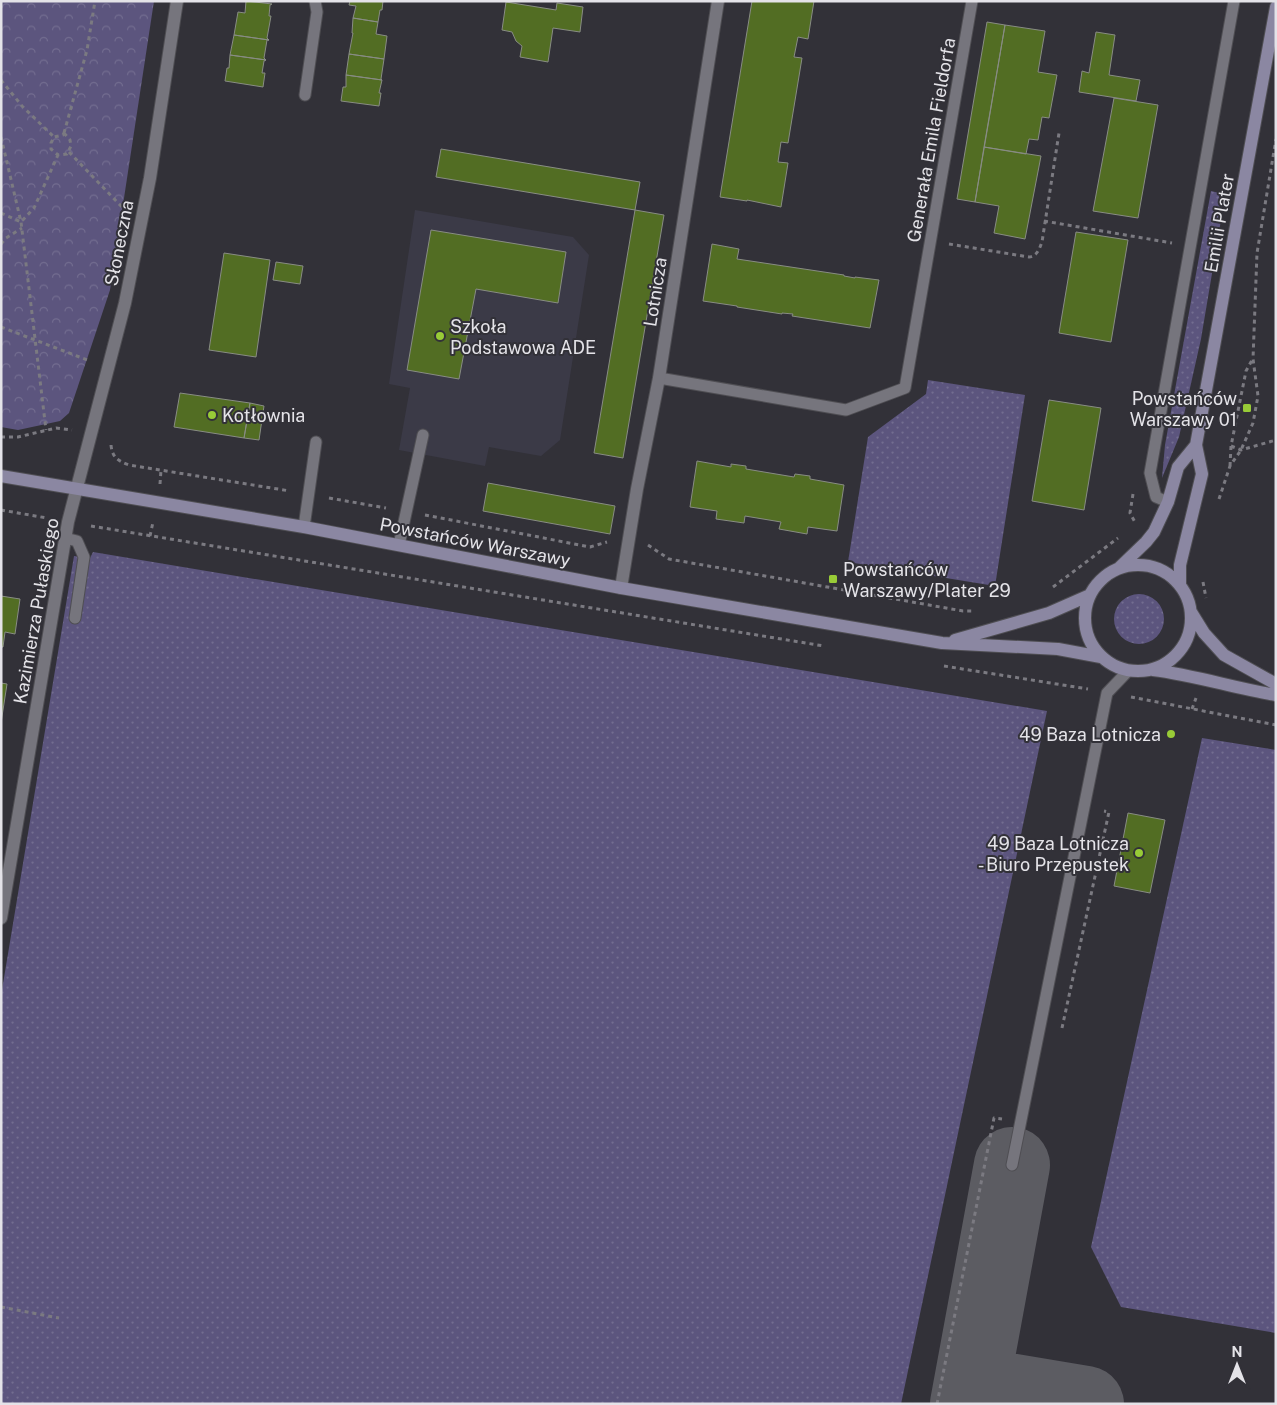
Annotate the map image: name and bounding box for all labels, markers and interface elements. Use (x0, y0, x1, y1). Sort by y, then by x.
street label: Generała Emila Fieldorfa (903, 36, 959, 244)
street label: Emilii Plater (1200, 172, 1238, 274)
street label: Słoneczna (100, 198, 138, 288)
street label: Lotnicza (639, 256, 671, 328)
place label: Szkoła Podstawowa ADE (450, 316, 596, 358)
marker: Szkoła Podstawowa ADE (434, 330, 446, 342)
place label: Powstańców Warszawy 01 (1130, 388, 1237, 430)
marker: Powstańców Warszawy 01 (1241, 402, 1253, 414)
place label: Kotłownia (222, 405, 305, 426)
marker: Kotłownia (206, 409, 218, 421)
street label: Powstańców Warszawy (378, 513, 572, 571)
street label: Kazimierza Pułaskiego (9, 516, 63, 706)
place label: Powstańców Warszawy/Plater 29 (843, 559, 1011, 601)
marker: Powstańców Warszawy/Plater 29 (827, 573, 839, 585)
place label: 49 Baza Lotnicza (1019, 724, 1161, 745)
marker: 49 Baza Lotnicza (1165, 728, 1177, 740)
place label: 49 Baza Lotnicza - Biuro Przepustek (978, 833, 1129, 875)
marker: 49 Baza Lotnicza - Biuro Przepustek (1133, 847, 1145, 859)
north arrow (1212, 1340, 1262, 1390)
text: N (1232, 1344, 1242, 1360)

